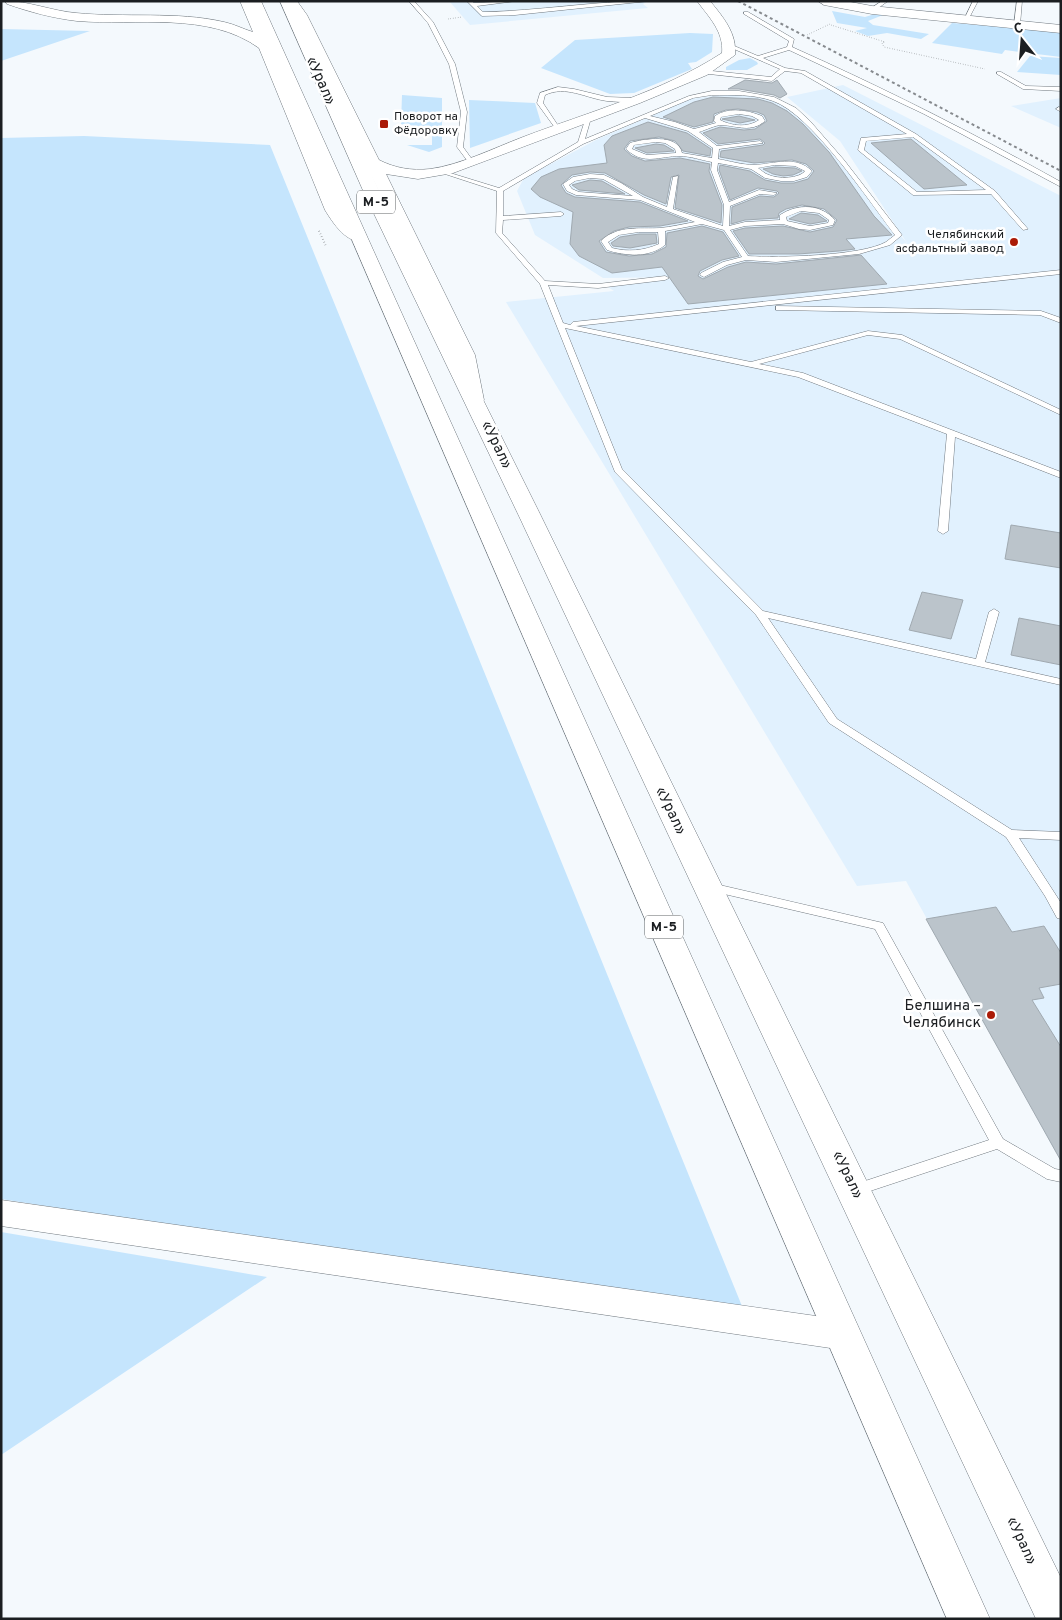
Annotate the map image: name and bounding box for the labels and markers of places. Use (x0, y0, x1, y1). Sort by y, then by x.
place label: Поворот на Фёдоровку (394, 109, 458, 139)
marker: Поворот на Фёдоровку (378, 118, 390, 130)
place label: Челябинский асфальтный завод (895, 227, 1004, 257)
marker: Челябинский асфальтный завод (1008, 236, 1020, 248)
place label: Белшина – Челябинск (902, 997, 981, 1033)
marker: Белшина – Челябинск (985, 1009, 997, 1021)

